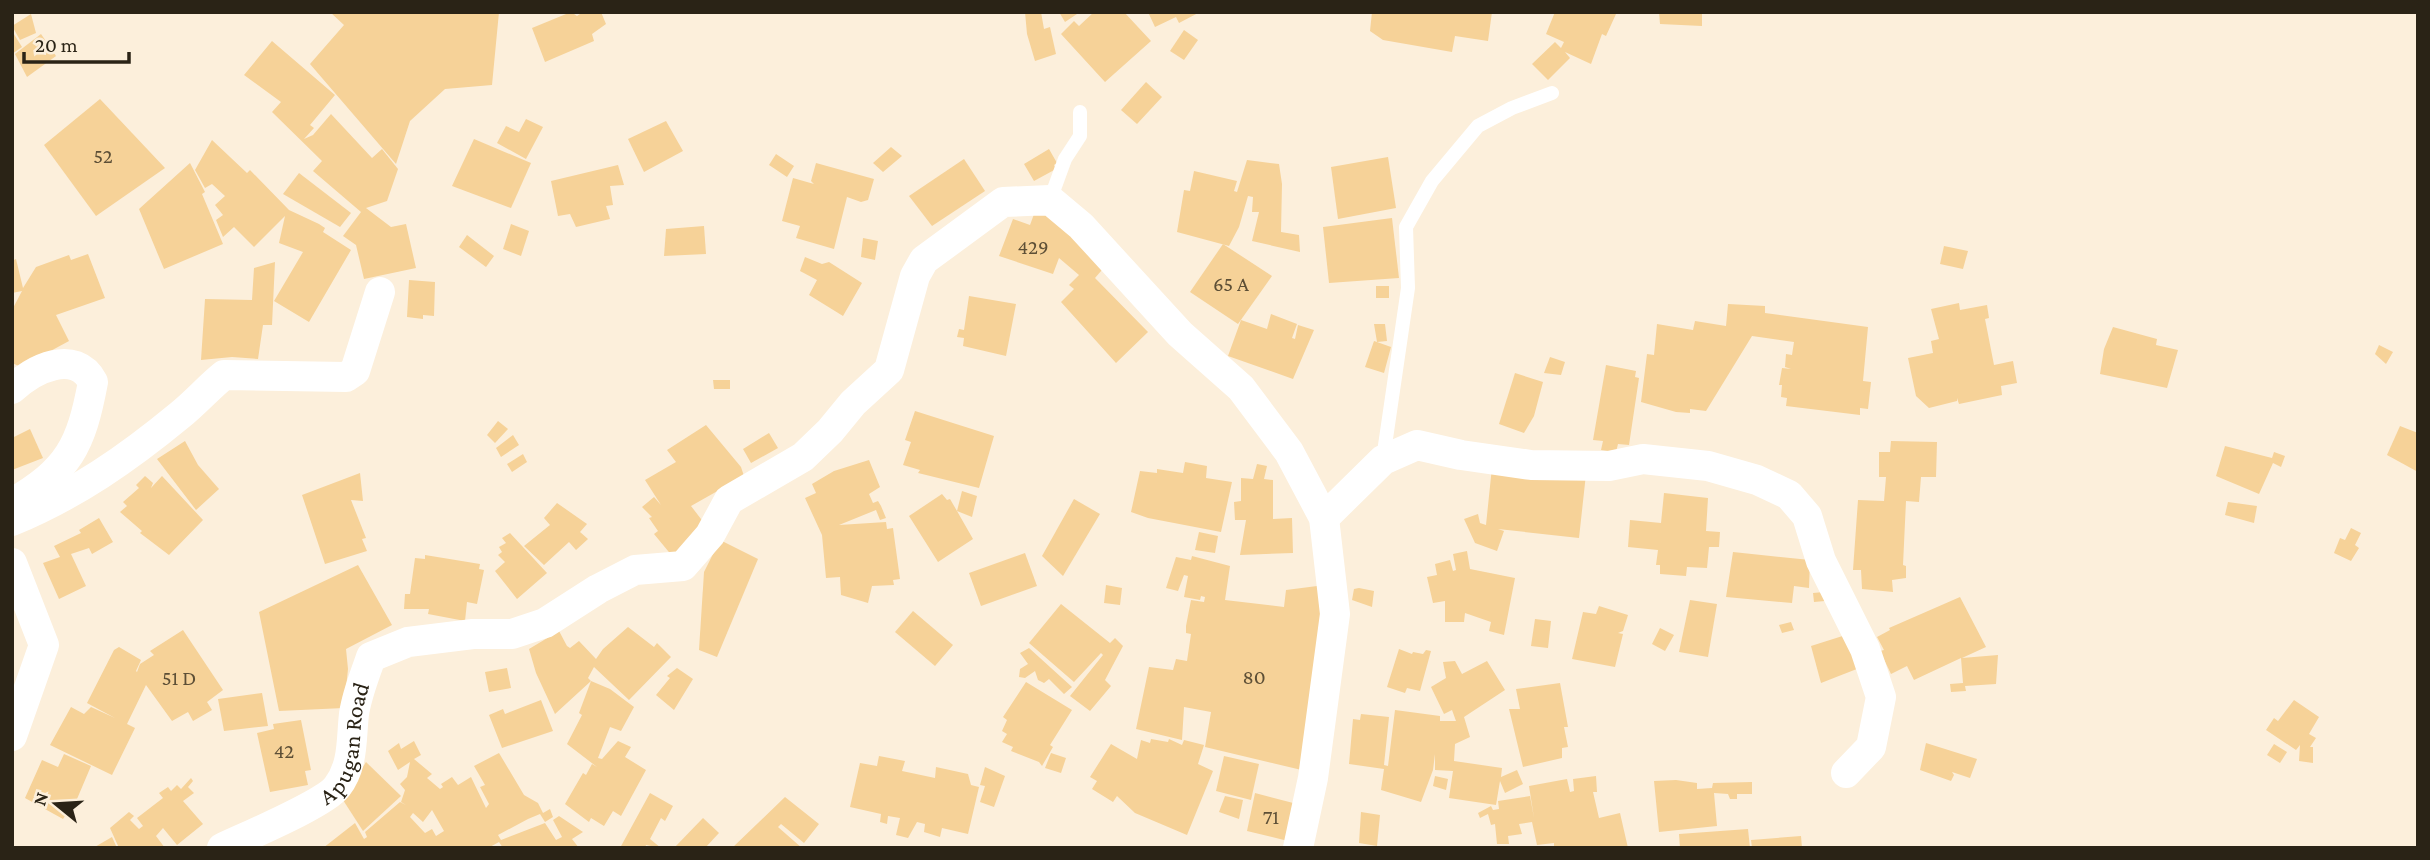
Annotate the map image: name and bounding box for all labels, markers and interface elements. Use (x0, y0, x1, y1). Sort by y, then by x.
scale bar (24, 21, 130, 65)
text: 20 m (35, 33, 78, 57)
house number: 52 (93, 144, 113, 168)
house number: 429 (1017, 235, 1049, 259)
house number: 65 A (1213, 272, 1249, 296)
house number: 80 (1242, 665, 1266, 689)
house number: 51 D (162, 666, 196, 690)
street label: Apugan Road (314, 679, 374, 810)
house number: 42 (274, 739, 294, 763)
north arrow (21, 769, 91, 839)
text: N (28, 789, 52, 808)
house number: 71 (1263, 805, 1279, 829)

